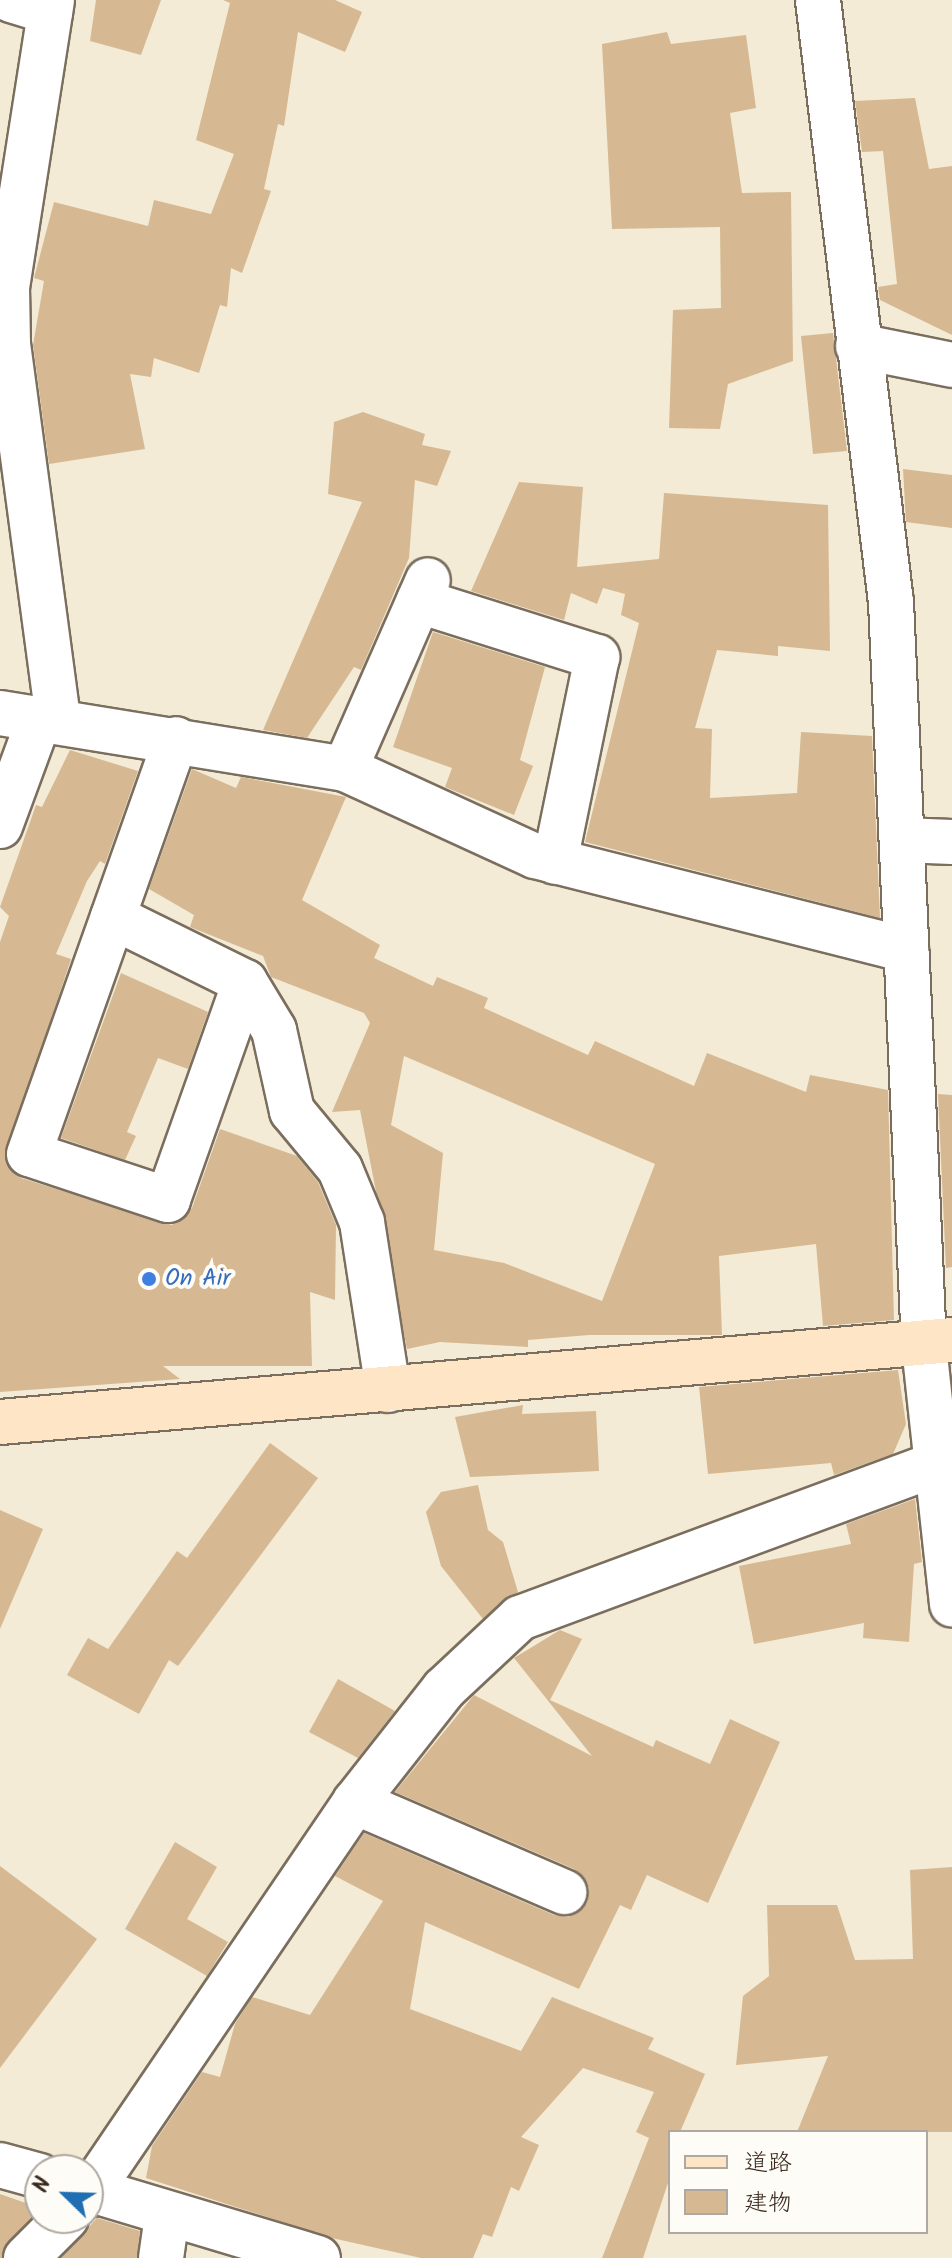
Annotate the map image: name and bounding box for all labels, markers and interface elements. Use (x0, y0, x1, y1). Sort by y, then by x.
place label: On Air (165, 1265, 230, 1293)
marker: On Air (140, 1270, 158, 1288)
legend (668, 2130, 928, 2234)
text: 道路 (744, 2144, 792, 2183)
north arrow (24, 2154, 104, 2234)
text: N (24, 2172, 62, 2198)
text: 建物 (744, 2184, 792, 2223)

